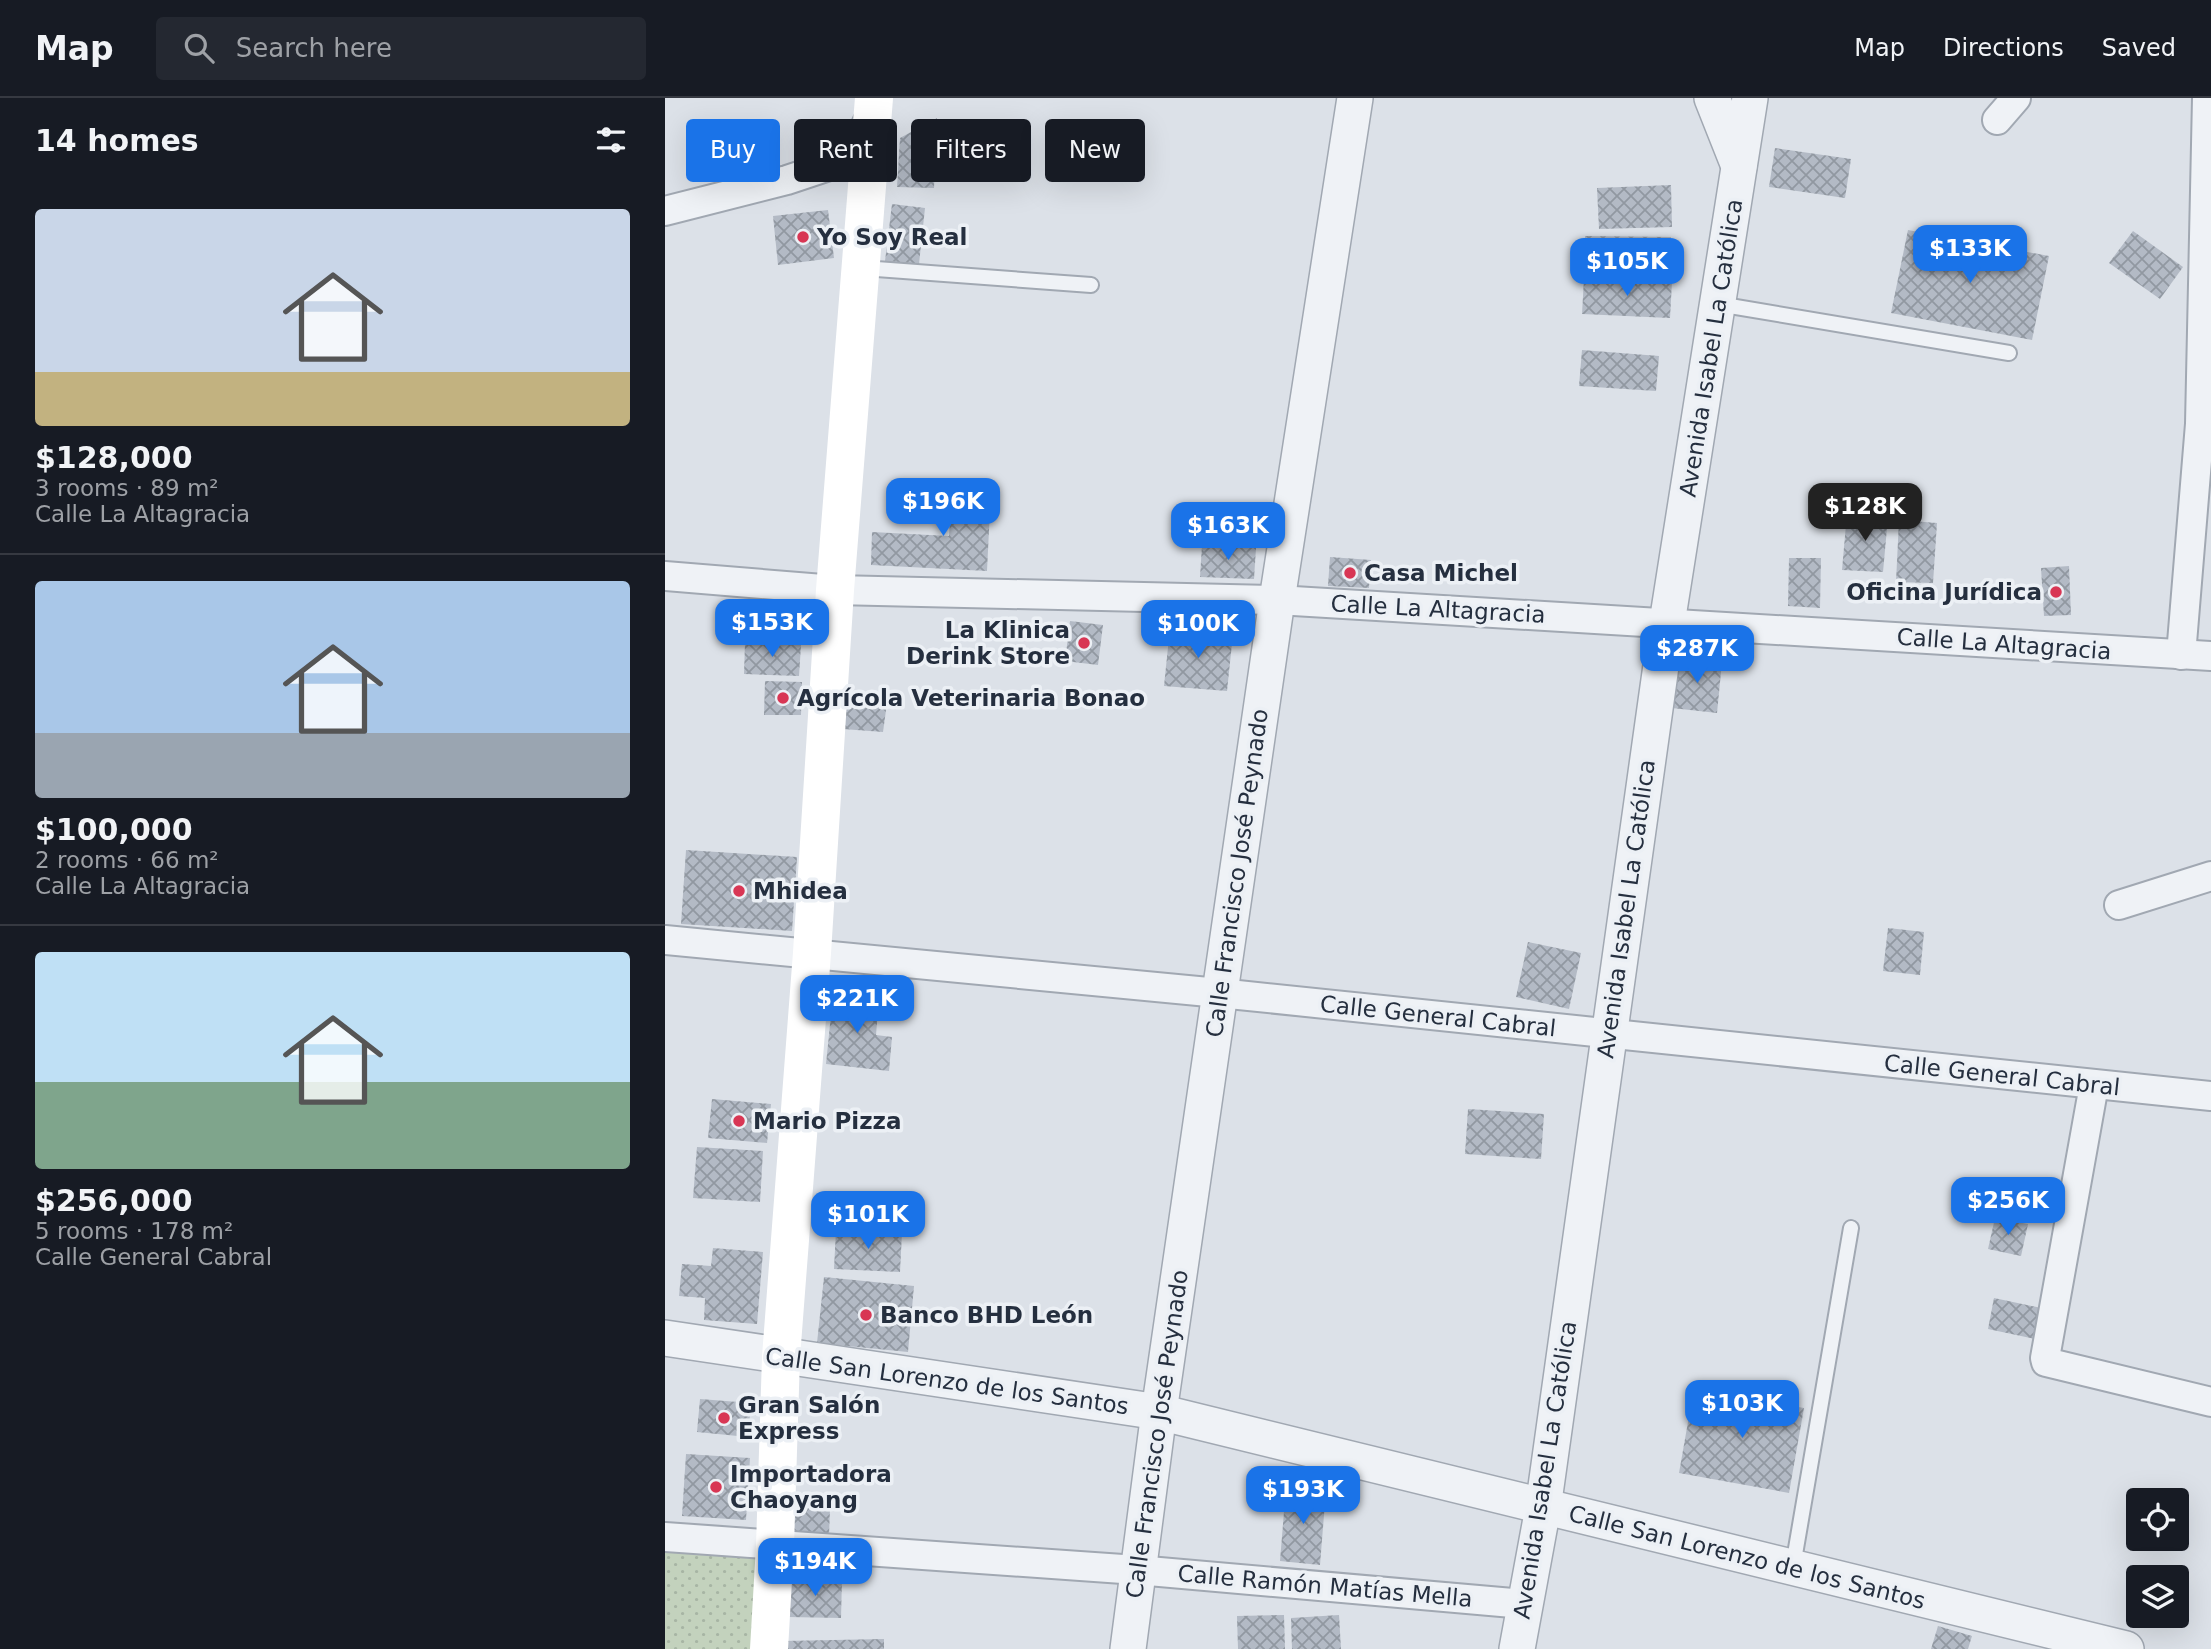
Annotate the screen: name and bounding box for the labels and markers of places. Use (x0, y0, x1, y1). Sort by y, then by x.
place label: Yo Soy Real (816, 224, 967, 250)
pin: $133K (1921, 226, 2019, 285)
marker: Yo Soy Real (795, 229, 811, 245)
pin: $105K (1578, 238, 1676, 298)
pin: $196K (894, 478, 992, 538)
pin: $128K (1816, 484, 1914, 543)
pin: $163K (1179, 503, 1277, 562)
place label: Casa Michel (1364, 560, 1518, 586)
marker: Casa Michel (1342, 565, 1358, 581)
place label: Oficina Jurídica (1846, 579, 2042, 605)
marker: Oficina Jurídica (2048, 584, 2064, 600)
pin: $153K (723, 600, 821, 659)
pin: $100K (1149, 601, 1247, 660)
place label: La Klinica Derink Store (906, 617, 1070, 669)
pin: $287K (1648, 626, 1746, 685)
marker: La Klinica Derink Store (1076, 635, 1092, 651)
place label: Agrícola Veterinaria Bonao (797, 685, 1145, 711)
marker: Agrícola Veterinaria Bonao (775, 690, 791, 706)
place label: Mhidea (753, 878, 848, 904)
marker: Mhidea (731, 883, 747, 899)
pin: $221K (808, 976, 906, 1035)
place label: Mario Pizza (753, 1108, 901, 1134)
marker: Mario Pizza (731, 1113, 747, 1129)
pin: $256K (1959, 1178, 2057, 1237)
pin: $101K (819, 1192, 917, 1251)
place label: Banco BHD León (880, 1302, 1093, 1328)
marker: Banco BHD León (858, 1307, 874, 1323)
pin: $103K (1693, 1380, 1791, 1440)
place label: Gran Salón Express (738, 1392, 880, 1444)
marker: Gran Salón Express (716, 1410, 732, 1426)
place label: Importadora Chaoyang (730, 1461, 892, 1513)
pin: $193K (1254, 1466, 1352, 1526)
marker: Importadora Chaoyang (708, 1479, 724, 1495)
pin: $194K (766, 1538, 864, 1598)

